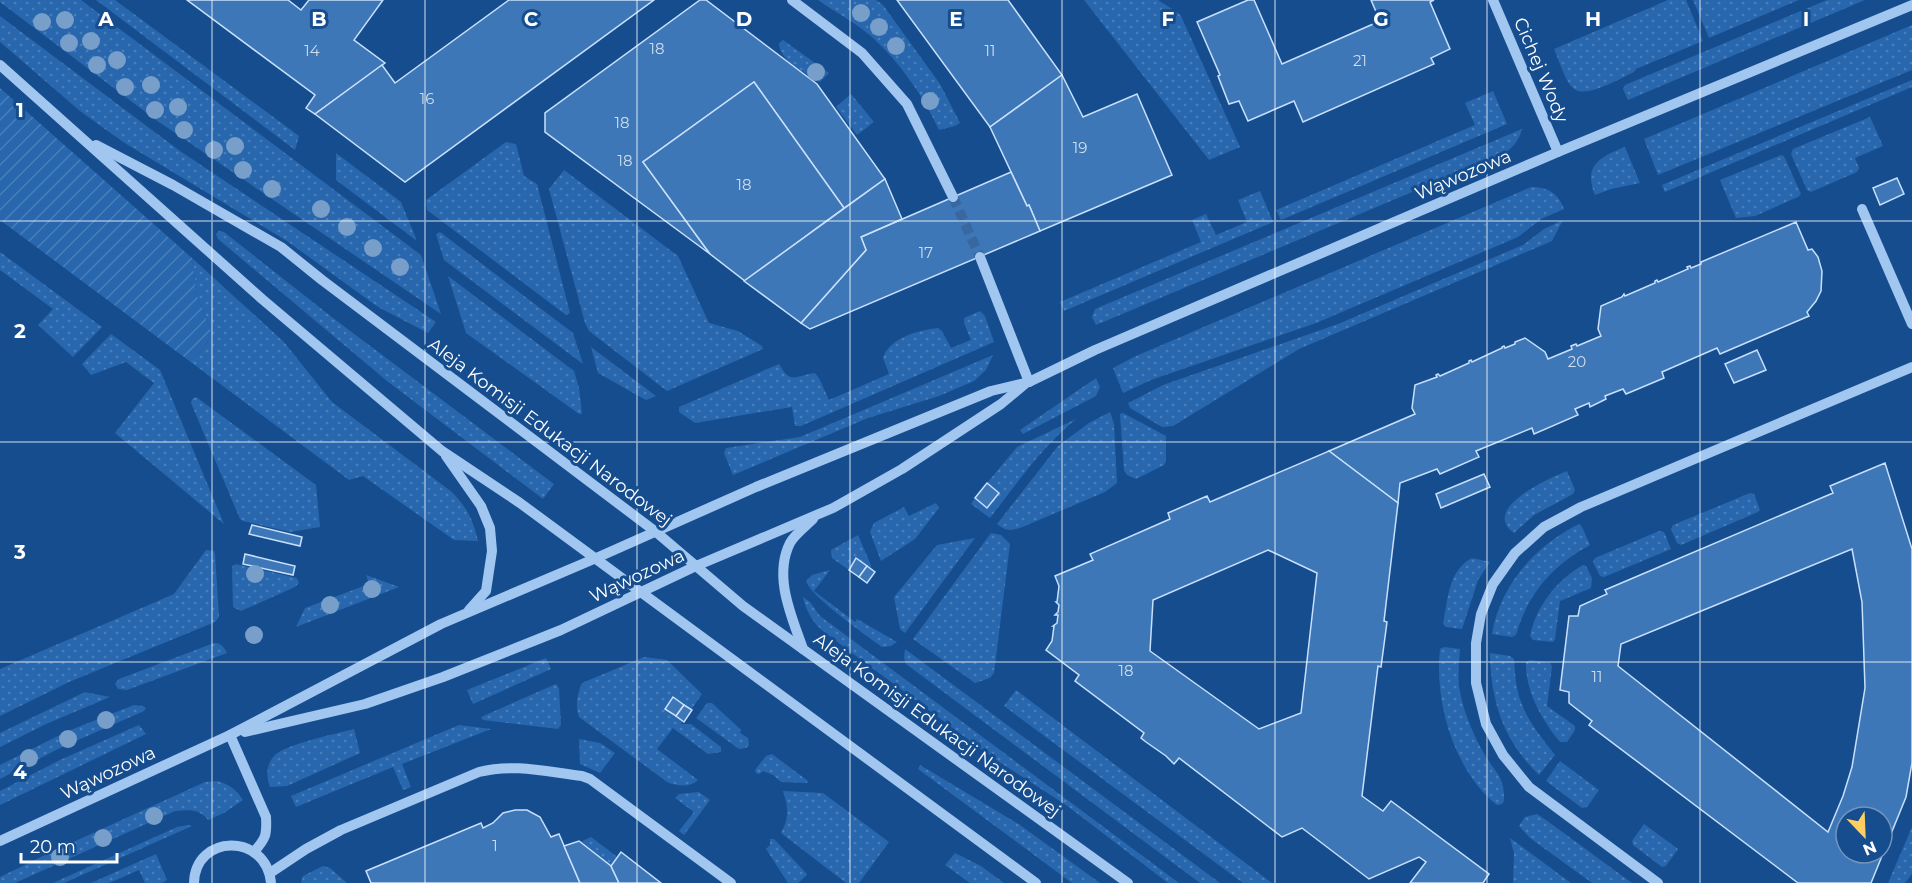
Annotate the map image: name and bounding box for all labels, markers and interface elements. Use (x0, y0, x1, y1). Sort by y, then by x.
text: A (97, 7, 114, 31)
text: B (311, 7, 327, 31)
text: C (524, 7, 539, 31)
text: D (736, 7, 752, 31)
text: E (949, 7, 963, 31)
text: F (1162, 7, 1175, 31)
text: G (1373, 7, 1389, 31)
text: H (1585, 7, 1601, 31)
text: I (1803, 7, 1809, 31)
street label: Cichej Wody (1509, 14, 1573, 126)
house number: 18 (650, 39, 665, 58)
house number: 14 (304, 41, 320, 60)
house number: 11 (985, 41, 995, 60)
house number: 21 (1353, 51, 1367, 70)
house number: 16 (420, 89, 434, 108)
text: 1 (16, 98, 24, 122)
house number: 18 (615, 113, 630, 132)
house number: 19 (1073, 138, 1087, 157)
street label: Wąwozowa (1412, 145, 1514, 205)
house number: 18 (618, 151, 633, 170)
house number: 18 (737, 175, 752, 194)
house number: 17 (919, 243, 933, 262)
text: 2 (14, 319, 26, 343)
street label: Aleja Komisji Edukacji Narodowej (424, 333, 676, 531)
house number: 20 (1568, 352, 1586, 371)
text: 3 (13, 540, 26, 564)
street label: Wąwozowa (586, 544, 688, 608)
street label: Aleja Komisji Edukacji Narodowej (809, 628, 1065, 822)
house number: 18 (1119, 661, 1134, 680)
house number: 11 (1592, 667, 1602, 686)
street label: Wąwozowa (57, 741, 159, 805)
text: 4 (13, 760, 27, 784)
north arrow (1834, 805, 1894, 865)
scale bar (21, 826, 117, 864)
text: 20 m (30, 836, 76, 858)
house number: 1 (492, 836, 498, 855)
text: N (1860, 837, 1879, 860)

